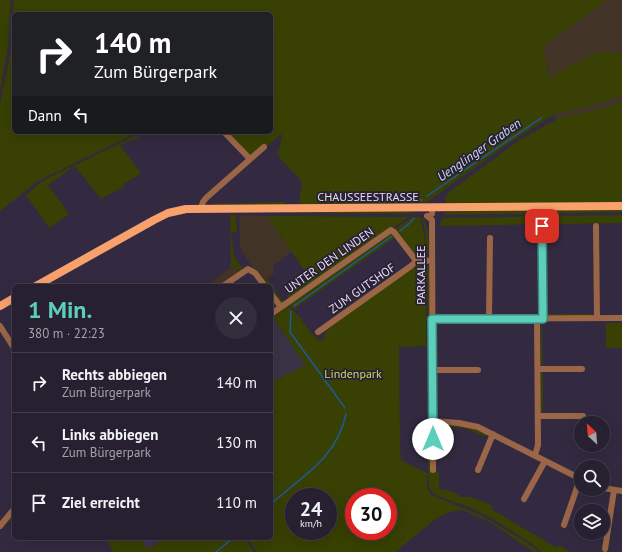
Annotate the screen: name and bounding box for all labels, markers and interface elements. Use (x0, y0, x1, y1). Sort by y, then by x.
text: 140 m (94, 24, 171, 61)
icon: right (28, 28, 80, 80)
text: Zum Bürgerpark (94, 60, 217, 83)
icon: left (70, 104, 92, 126)
text: Dann (28, 106, 62, 125)
water label: Uenglinger Graben (434, 114, 525, 185)
street label: CHAUSSEESTRASSE (317, 189, 419, 204)
pin (525, 209, 559, 243)
icon: arrive (531, 215, 553, 237)
street label: UNTER DEN LINDEN (282, 224, 376, 296)
street label: PARKALLEE (413, 245, 428, 305)
street label: ZUM GUTSHOF (326, 260, 398, 316)
text: 1 Min. (28, 294, 92, 325)
button: close (215, 297, 257, 339)
text: 380 m · 22:23 (28, 325, 105, 342)
text: Rechts abbiegen (62, 365, 167, 384)
park label: Lindenpark (324, 366, 382, 381)
icon: right (28, 372, 50, 394)
text: 140 m (216, 373, 257, 392)
text: Zum Bürgerpark (62, 384, 151, 401)
north arrow (574, 416, 610, 452)
map controls (574, 416, 610, 540)
position arrow (412, 418, 454, 460)
text: Links abbiegen (62, 425, 158, 444)
icon: left (28, 432, 50, 454)
text: 130 m (216, 433, 257, 452)
text: Zum Bürgerpark (62, 444, 151, 461)
button: search (574, 460, 610, 496)
speed limit sign: 30 (345, 488, 397, 540)
icon: arrive (28, 492, 50, 514)
text: Ziel erreicht (62, 493, 140, 512)
text: 110 m (216, 493, 257, 512)
text: 24 (300, 496, 322, 522)
button: layers (574, 504, 610, 540)
text: km/h (300, 517, 322, 530)

